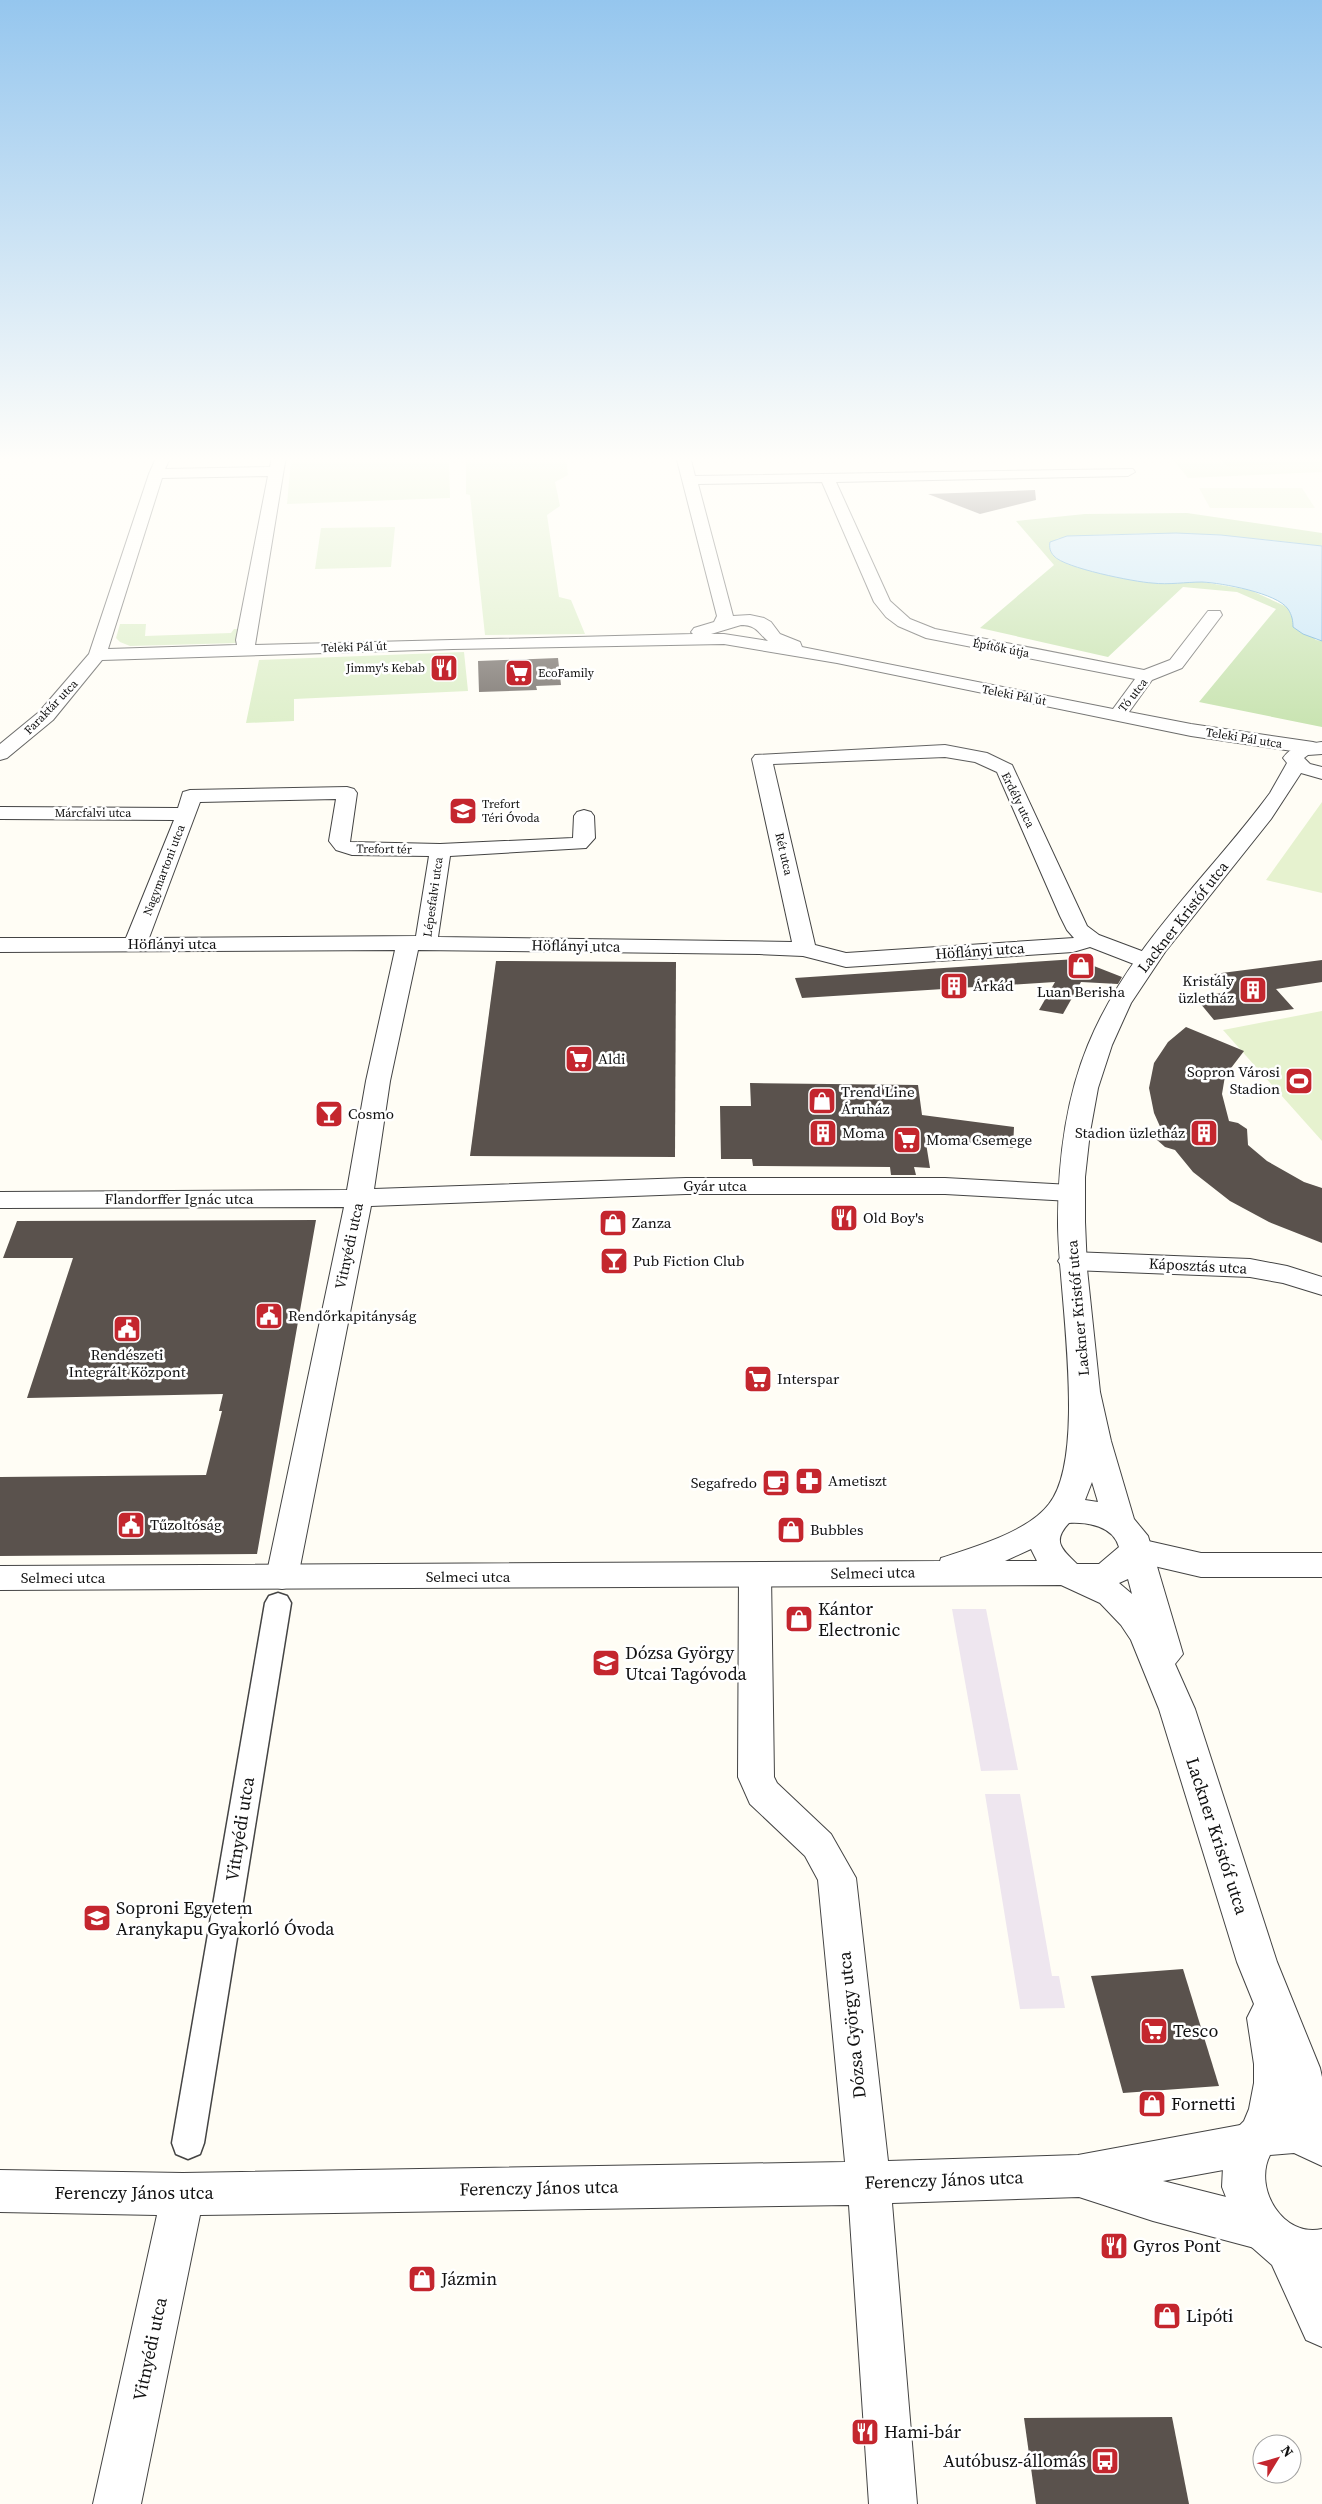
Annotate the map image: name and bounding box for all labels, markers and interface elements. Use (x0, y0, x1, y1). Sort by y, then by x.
street label: Építők útja (971, 635, 1032, 662)
street label: Teleki Pál út (321, 638, 387, 656)
restaurant icon: Jimmy's Kebab (429, 653, 459, 683)
supermarket icon: EcoFamily (504, 658, 534, 688)
place label: Jimmy's Kebab (345, 660, 425, 676)
place label: EcoFamily (538, 665, 595, 681)
street label: Tó utca (1115, 674, 1152, 715)
street label: Faraktár utca (21, 675, 82, 738)
street label: Teleki Pál út (980, 681, 1048, 709)
street label: Teleki Pál utca (1205, 724, 1284, 752)
street label: Erdély utca (998, 769, 1039, 831)
school or university icon: Trefort Téri Óvoda (448, 796, 478, 826)
place label: Trefort Téri Óvoda (482, 796, 541, 826)
street label: Márcfalvi utca (55, 805, 132, 821)
street label: Nagymartoni utca (139, 821, 189, 918)
street label: Rét utca (771, 831, 797, 878)
street label: Trefort tér (356, 841, 412, 857)
street label: Lépesfalvi utca (419, 855, 447, 938)
street label: Lackner Kristóf utca (1132, 856, 1233, 977)
street label: Höflányi utca (127, 933, 217, 954)
street label: Höflányi utca (531, 934, 621, 957)
street label: Höflányi utca (935, 937, 1026, 964)
shop icon: Luan Berisha (1066, 951, 1096, 981)
place label: Kristály üzletház (1178, 970, 1234, 1008)
building icon: Árkád (939, 971, 969, 1001)
place label: Árkád (973, 975, 1014, 996)
building icon: Kristály üzletház (1238, 975, 1268, 1005)
place label: Luan Berisha (1037, 981, 1126, 1002)
supermarket icon: Aldi (564, 1044, 594, 1074)
place label: Aldi (598, 1048, 625, 1069)
place label: Sopron Városi Stadion (1187, 1061, 1280, 1099)
sports icon: Sopron Városi Stadion (1284, 1066, 1314, 1096)
place label: Trend Line Áruház (841, 1081, 915, 1119)
shop icon: Trend Line Áruház (807, 1086, 837, 1116)
bar icon: Cosmo (314, 1099, 344, 1129)
place label: Cosmo (348, 1103, 394, 1124)
building icon: Moma (808, 1118, 838, 1148)
building icon: Stadion üzletház (1189, 1118, 1219, 1148)
place label: Moma (842, 1122, 885, 1143)
place label: Stadion üzletház (1075, 1122, 1185, 1143)
supermarket icon: Moma Csemege (892, 1125, 922, 1155)
place label: Moma Csemege (926, 1129, 1033, 1150)
street label: Gyár utca (683, 1175, 747, 1196)
street label: Flandorffer Ignác utca (104, 1188, 254, 1209)
street label: Vitnyédi utca (329, 1200, 368, 1291)
restaurant icon: Old Boy's (829, 1203, 859, 1233)
place label: Old Boy's (863, 1207, 924, 1228)
shop icon: Zanza (598, 1208, 628, 1238)
place label: Zanza (632, 1212, 672, 1233)
street label: Lackner Kristóf utca (1061, 1239, 1094, 1377)
bar icon: Pub Fiction Club (599, 1246, 629, 1276)
place label: Pub Fiction Club (633, 1250, 744, 1271)
street label: Káposztás utca (1148, 1252, 1248, 1279)
public building icon: Rendőrkapitányság (254, 1301, 284, 1331)
place label: Rendőrkapitányság (288, 1305, 417, 1326)
public building icon: Rendészeti Integrált Központ (112, 1314, 142, 1344)
place label: Rendészeti Integrált Központ (68, 1344, 186, 1382)
supermarket icon: Interspar (743, 1364, 773, 1394)
place label: Interspar (777, 1368, 840, 1389)
pharmacy icon: Ametiszt (794, 1466, 824, 1496)
cafe icon: Segafredo (761, 1468, 791, 1498)
place label: Ametiszt (828, 1470, 887, 1491)
place label: Segafredo (691, 1472, 757, 1493)
public building icon: Tűzoltóság (116, 1510, 146, 1540)
place label: Tűzoltóság (150, 1514, 222, 1535)
shop icon: Bubbles (776, 1515, 806, 1545)
place label: Bubbles (810, 1519, 864, 1540)
street label: Selmeci utca (830, 1561, 916, 1584)
street label: Selmeci utca (426, 1566, 511, 1587)
street label: Selmeci utca (21, 1567, 106, 1588)
place label: Kántor Electronic (818, 1596, 901, 1642)
shop icon: Kántor Electronic (784, 1604, 814, 1634)
place label: Dózsa György Utcai Tagóvoda (625, 1640, 747, 1686)
school or university icon: Dózsa György Utcai Tagóvoda (591, 1648, 621, 1678)
street label: Lackner Kristóf utca (1180, 1754, 1255, 1918)
street label: Vitnyédi utca (219, 1774, 260, 1883)
place label: Soproni Egyetem Aranykapu Gyakorló Óvoda (116, 1895, 335, 1941)
school or university icon: Soproni Egyetem Aranykapu Gyakorló Óvoda (82, 1903, 112, 1933)
street label: Dózsa György utca (831, 1949, 872, 2100)
supermarket icon: Tesco (1139, 2016, 1169, 2046)
place label: Tesco (1173, 2018, 1218, 2043)
shop icon: Fornetti (1137, 2089, 1167, 2119)
place label: Fornetti (1171, 2091, 1236, 2116)
street label: Ferenczy János utca (864, 2164, 1025, 2195)
street label: Ferenczy János utca (459, 2174, 620, 2201)
street label: Ferenczy János utca (54, 2180, 214, 2205)
restaurant icon: Gyros Pont (1099, 2231, 1129, 2261)
place label: Gyros Pont (1133, 2233, 1221, 2258)
shop icon: Jázmin (407, 2264, 437, 2294)
place label: Jázmin (440, 2266, 497, 2291)
street label: Vitnyédi utca (126, 2294, 173, 2403)
shop icon: Lipóti (1152, 2301, 1182, 2331)
place label: Lipóti (1186, 2303, 1233, 2328)
restaurant icon: Hami-bár (850, 2417, 880, 2447)
place label: Hami-bár (884, 2419, 962, 2444)
north arrow (1252, 2434, 1302, 2484)
text: N (1276, 2441, 1298, 2461)
bus stop icon: Autóbusz-állomás (1090, 2446, 1120, 2476)
place label: Autóbusz-állomás (943, 2448, 1086, 2473)

